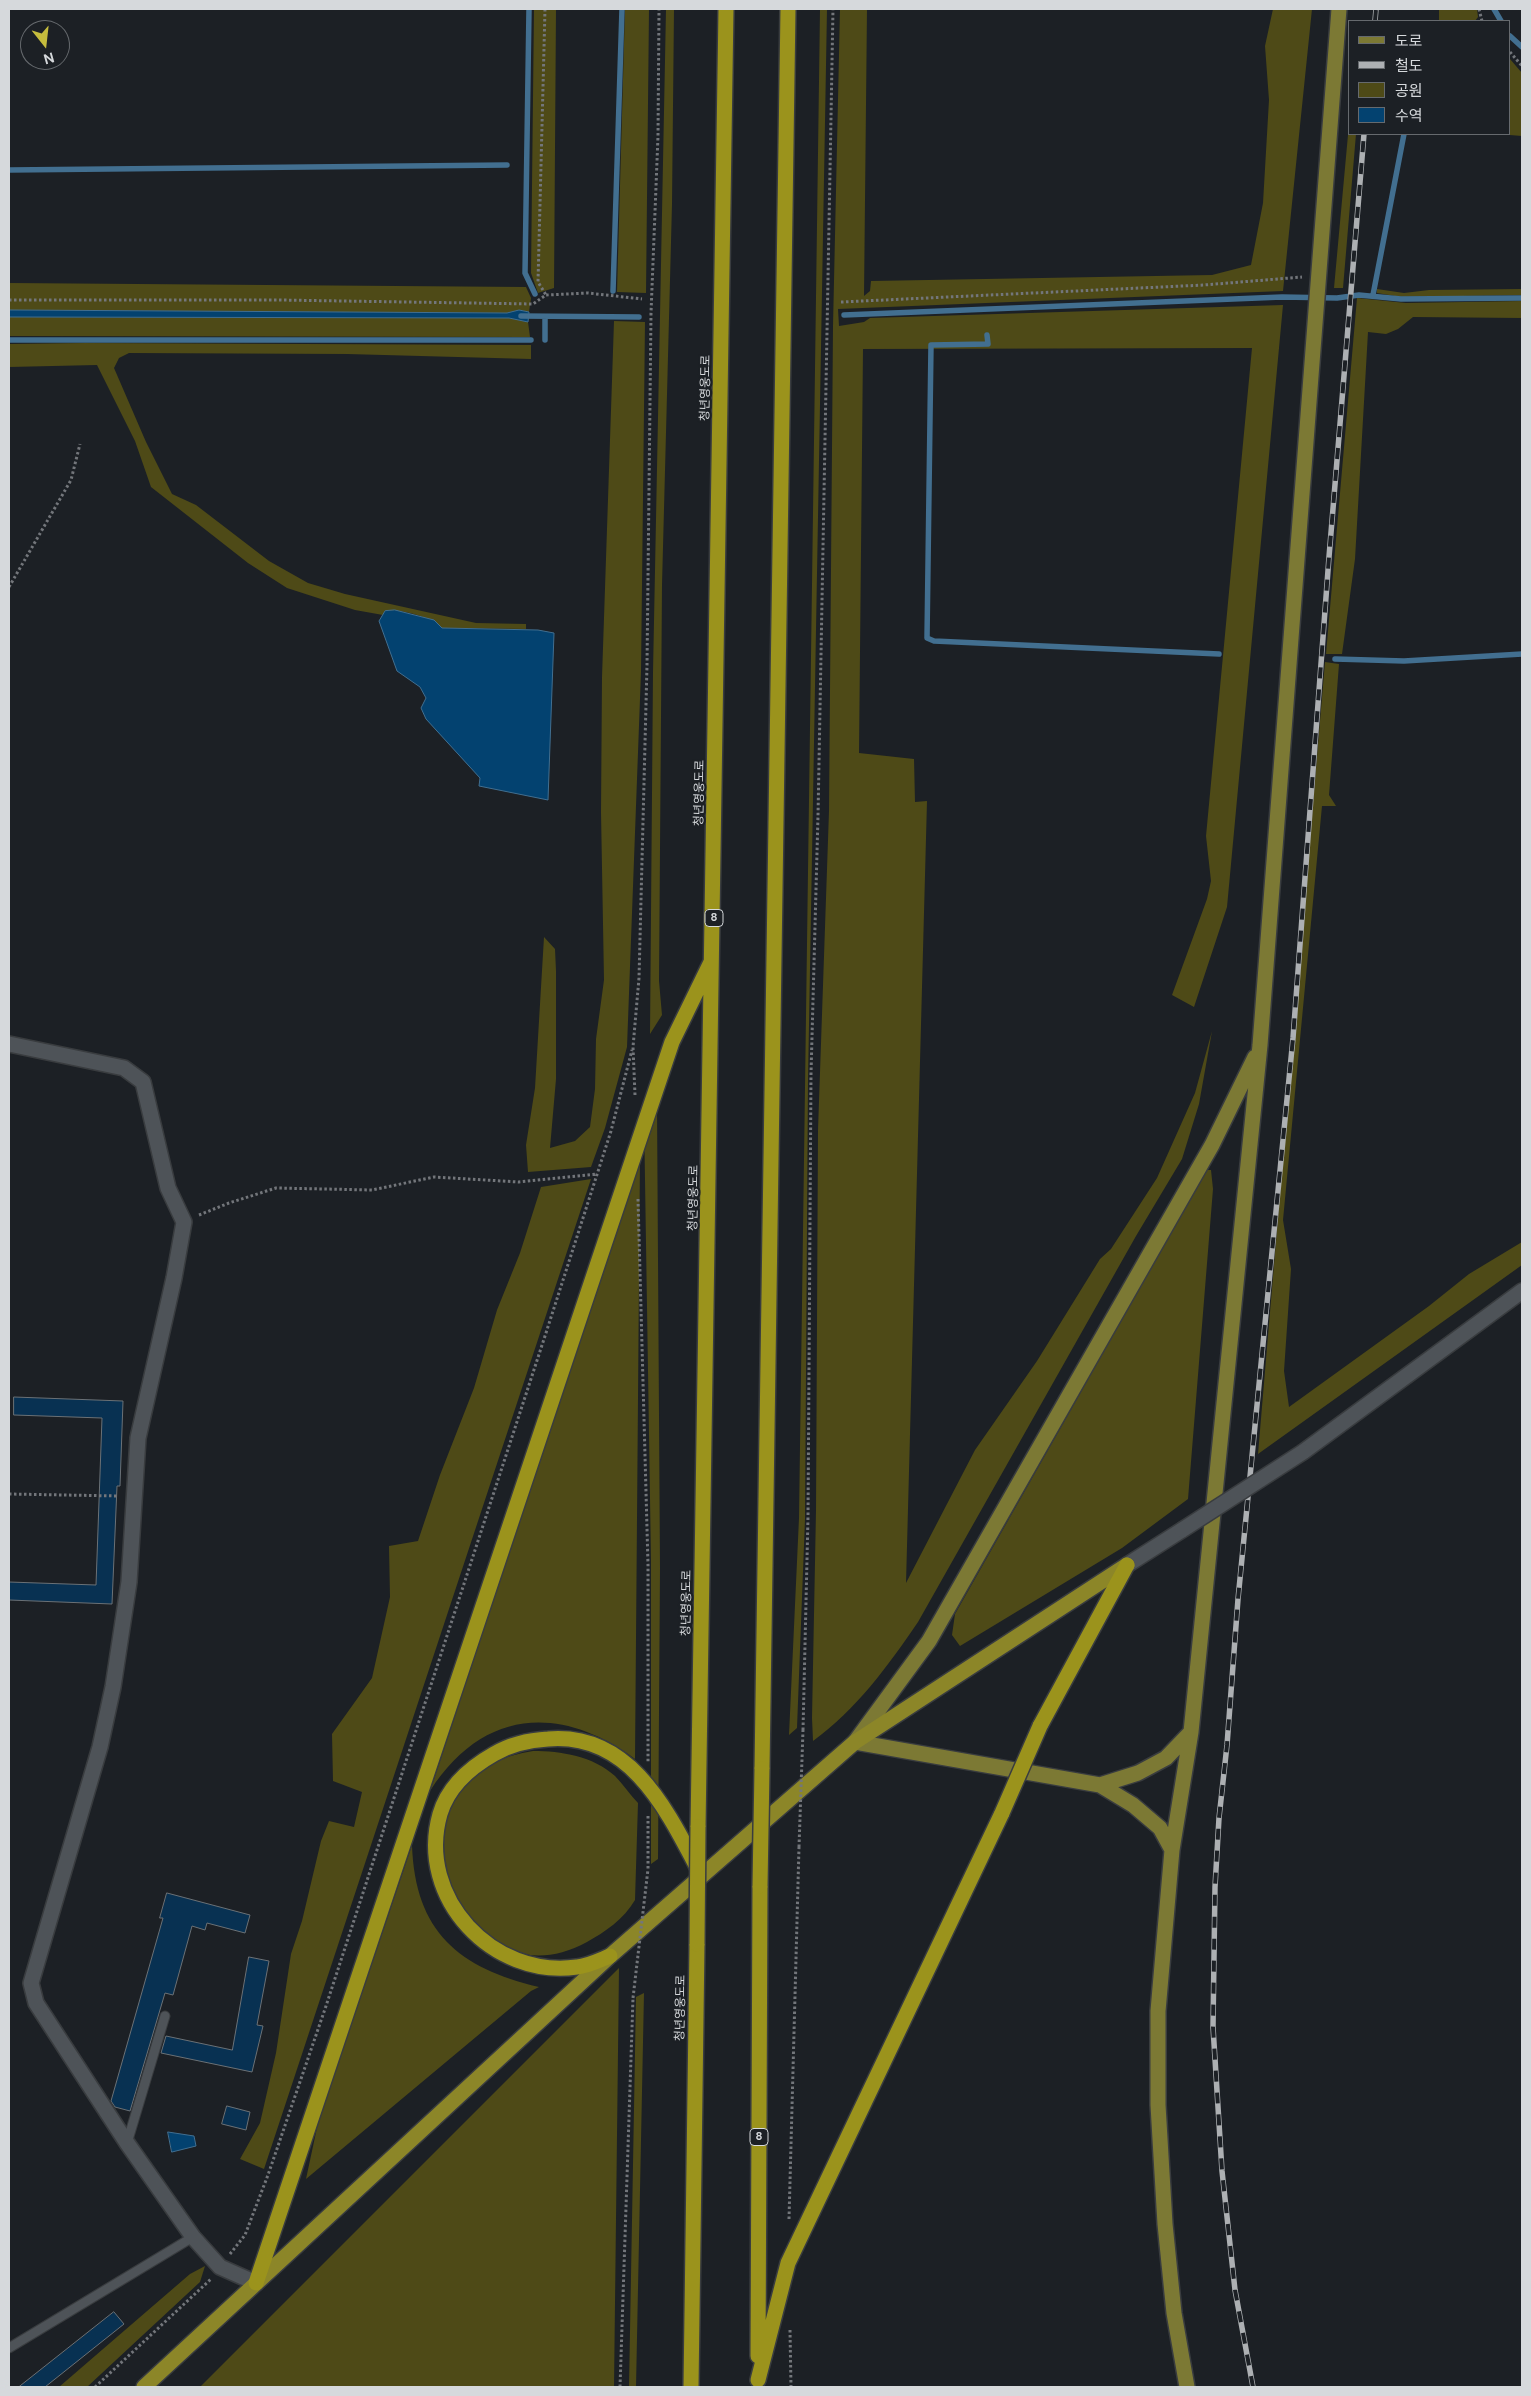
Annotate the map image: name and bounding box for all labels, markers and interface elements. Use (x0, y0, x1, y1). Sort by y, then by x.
north arrow (20, 20, 70, 70)
legend (1348, 20, 1511, 135)
text: 도로 (1395, 31, 1423, 51)
text: N (41, 48, 56, 69)
text: 철도 (1395, 56, 1423, 76)
text: 공원 (1395, 81, 1423, 101)
text: 수역 (1395, 106, 1423, 126)
street label: 청년영웅도로 (698, 355, 714, 421)
street label: 청년영웅도로 (692, 760, 708, 826)
road number: 8 (705, 910, 723, 926)
street label: 청년영웅도로 (686, 1165, 702, 1231)
street label: 청년영웅도로 (679, 1570, 695, 1636)
street label: 청년영웅도로 (673, 1975, 689, 2041)
road number: 8 (750, 2128, 768, 2146)

